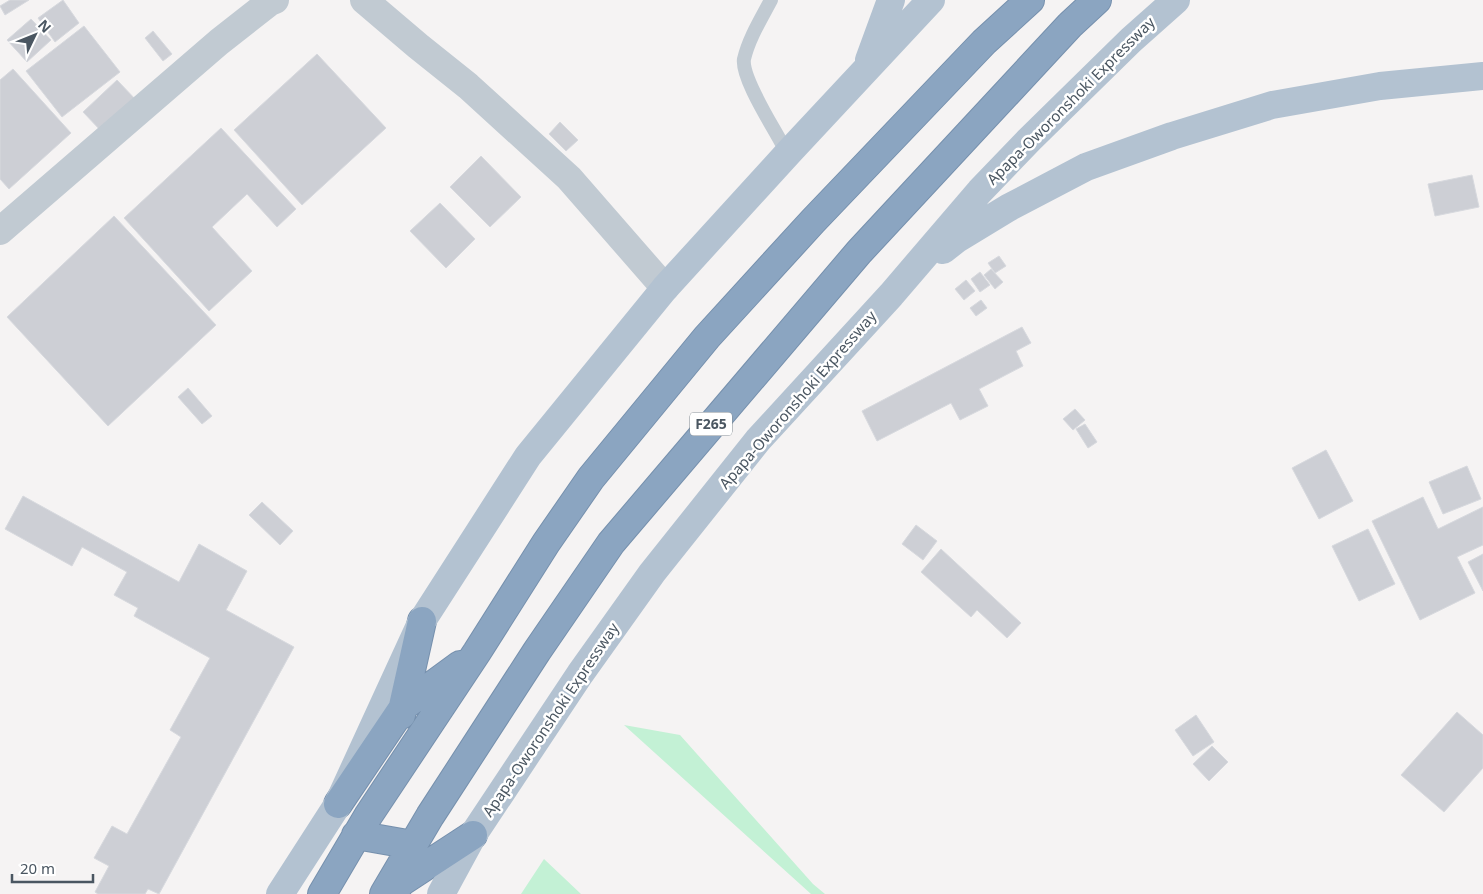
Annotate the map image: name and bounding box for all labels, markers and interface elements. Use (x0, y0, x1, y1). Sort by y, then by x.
north arrow (10, 10, 60, 60)
street label: Apapa-Oworonshoki Expressway (982, 12, 1159, 189)
text: N (34, 15, 56, 36)
street label: Apapa-Oworonshoki Expressway (714, 306, 880, 493)
road number: F265 (690, 412, 732, 436)
street label: Apapa-Oworonshoki Expressway (478, 618, 623, 820)
scale bar (12, 852, 94, 884)
text: 20 m (20, 858, 55, 878)

